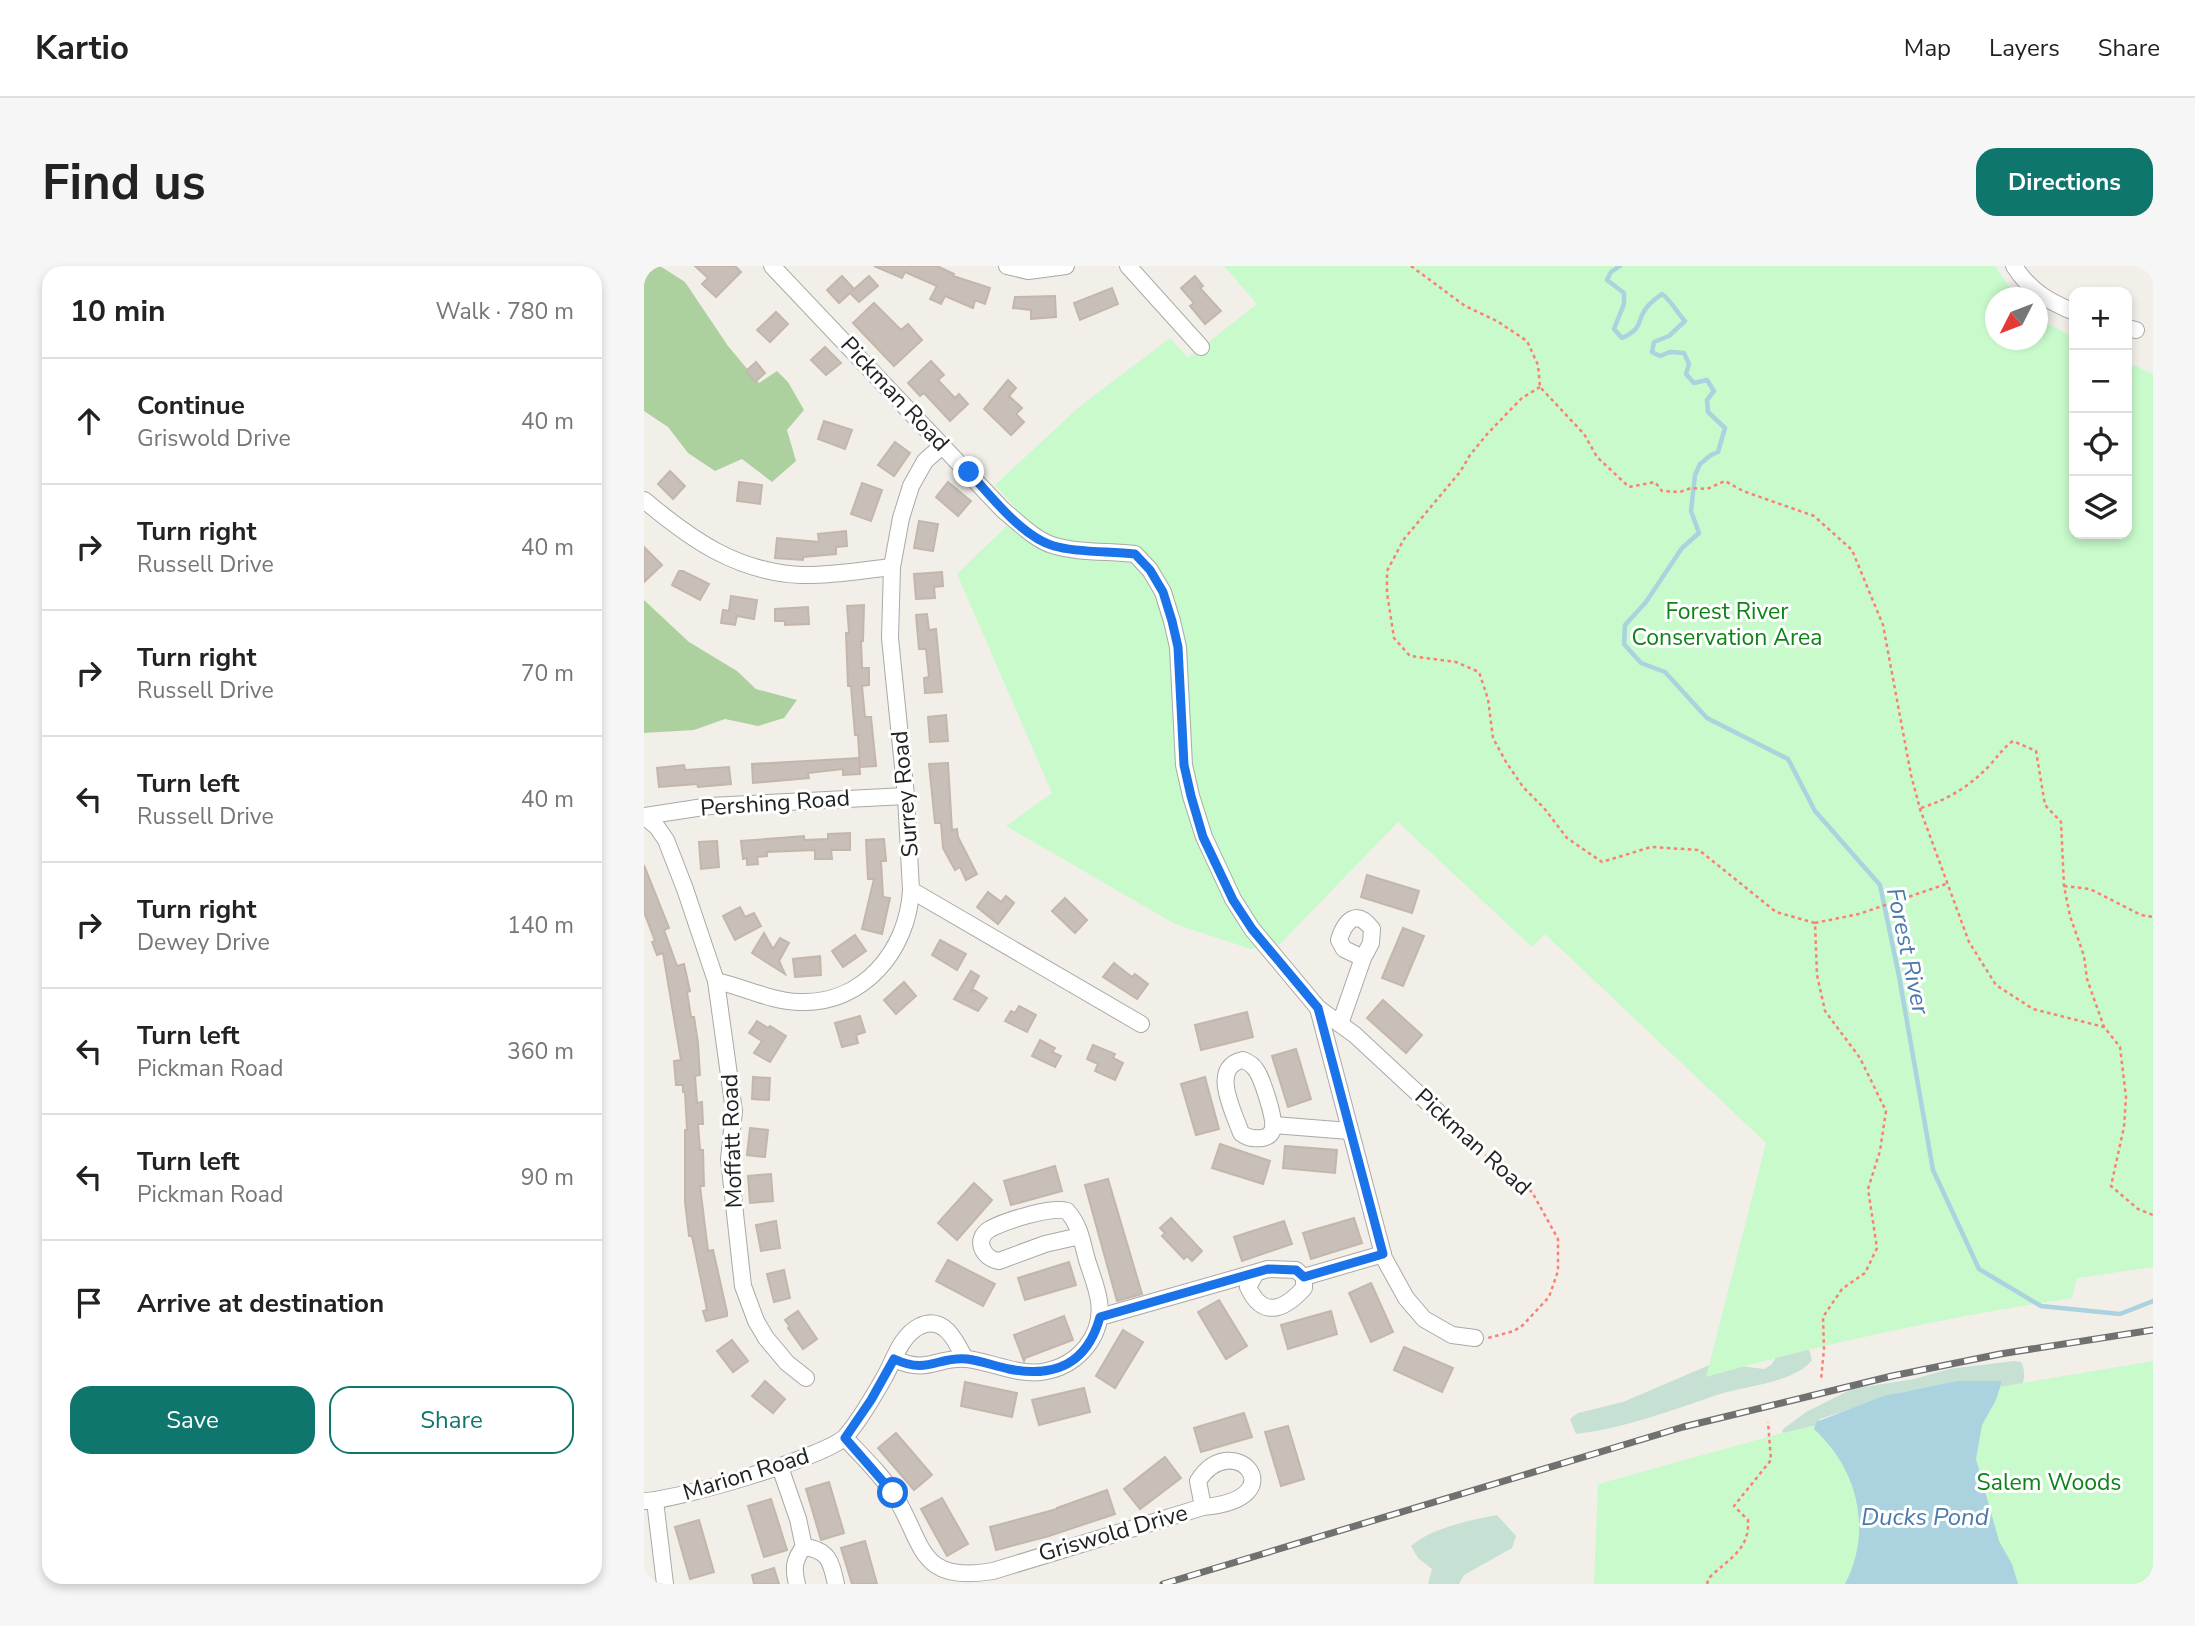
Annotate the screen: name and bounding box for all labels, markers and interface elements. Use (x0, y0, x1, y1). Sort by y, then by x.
text: Kartio (35, 26, 129, 71)
text: Map (1904, 32, 1951, 64)
text: Layers (1989, 32, 2060, 64)
text: Share (2098, 32, 2160, 64)
button: Directions (1976, 148, 2153, 216)
text: Find us (42, 149, 206, 216)
north arrow (1985, 287, 2048, 350)
map controls (2069, 287, 2132, 539)
button: + (2069, 287, 2132, 350)
text: 10 min (70, 291, 166, 332)
text: Walk · 780 m (435, 296, 574, 327)
street label: Pickman Road (834, 330, 956, 458)
button: − (2069, 350, 2132, 413)
text: Continue (137, 388, 245, 423)
icon: ahead (70, 402, 108, 440)
text: 40 m (521, 406, 574, 437)
button: locate (2069, 413, 2132, 476)
text: Griswold Drive (137, 423, 291, 454)
route end (953, 456, 984, 487)
button: layers (2069, 476, 2132, 539)
text: Turn right (137, 514, 256, 549)
icon: right (70, 528, 108, 566)
text: 40 m (521, 532, 574, 563)
text: Russell Drive (137, 549, 274, 580)
park label: Forest River Conservation Area (1632, 596, 1822, 653)
text: Turn right (137, 640, 256, 675)
icon: right (70, 654, 108, 692)
text: 70 m (521, 658, 574, 689)
text: Russell Drive (137, 675, 274, 706)
street label: Surrey Road (884, 730, 926, 858)
text: Turn left (137, 766, 240, 801)
icon: left (70, 780, 108, 818)
street label: Pershing Road (699, 782, 851, 824)
text: 40 m (521, 784, 574, 815)
text: Russell Drive (137, 801, 274, 832)
water label: Forest River (1879, 885, 1937, 1019)
text: Turn right (137, 892, 256, 927)
icon: right (70, 906, 108, 944)
text: 140 m (507, 910, 574, 941)
text: Dewey Drive (137, 927, 270, 958)
text: Turn left (137, 1018, 240, 1053)
icon: left (70, 1032, 108, 1070)
text: 360 m (507, 1036, 574, 1067)
text: Pickman Road (137, 1053, 283, 1084)
street label: Moffatt Road (714, 1073, 750, 1209)
street label: Pickman Road (1408, 1081, 1538, 1203)
text: Turn left (137, 1144, 240, 1179)
icon: left (70, 1158, 108, 1196)
text: 90 m (521, 1162, 574, 1193)
text: Pickman Road (137, 1179, 283, 1210)
icon: arrive (70, 1284, 108, 1322)
text: Arrive at destination (137, 1286, 384, 1321)
button: Save (70, 1386, 315, 1454)
button: Share (329, 1386, 574, 1454)
street label: Marion Road (679, 1440, 813, 1508)
park label: Salem Woods (1977, 1467, 2121, 1498)
route start (877, 1477, 908, 1508)
street label: Griswold Drive (1035, 1497, 1191, 1569)
water label: Ducks Pond (1861, 1501, 1989, 1533)

